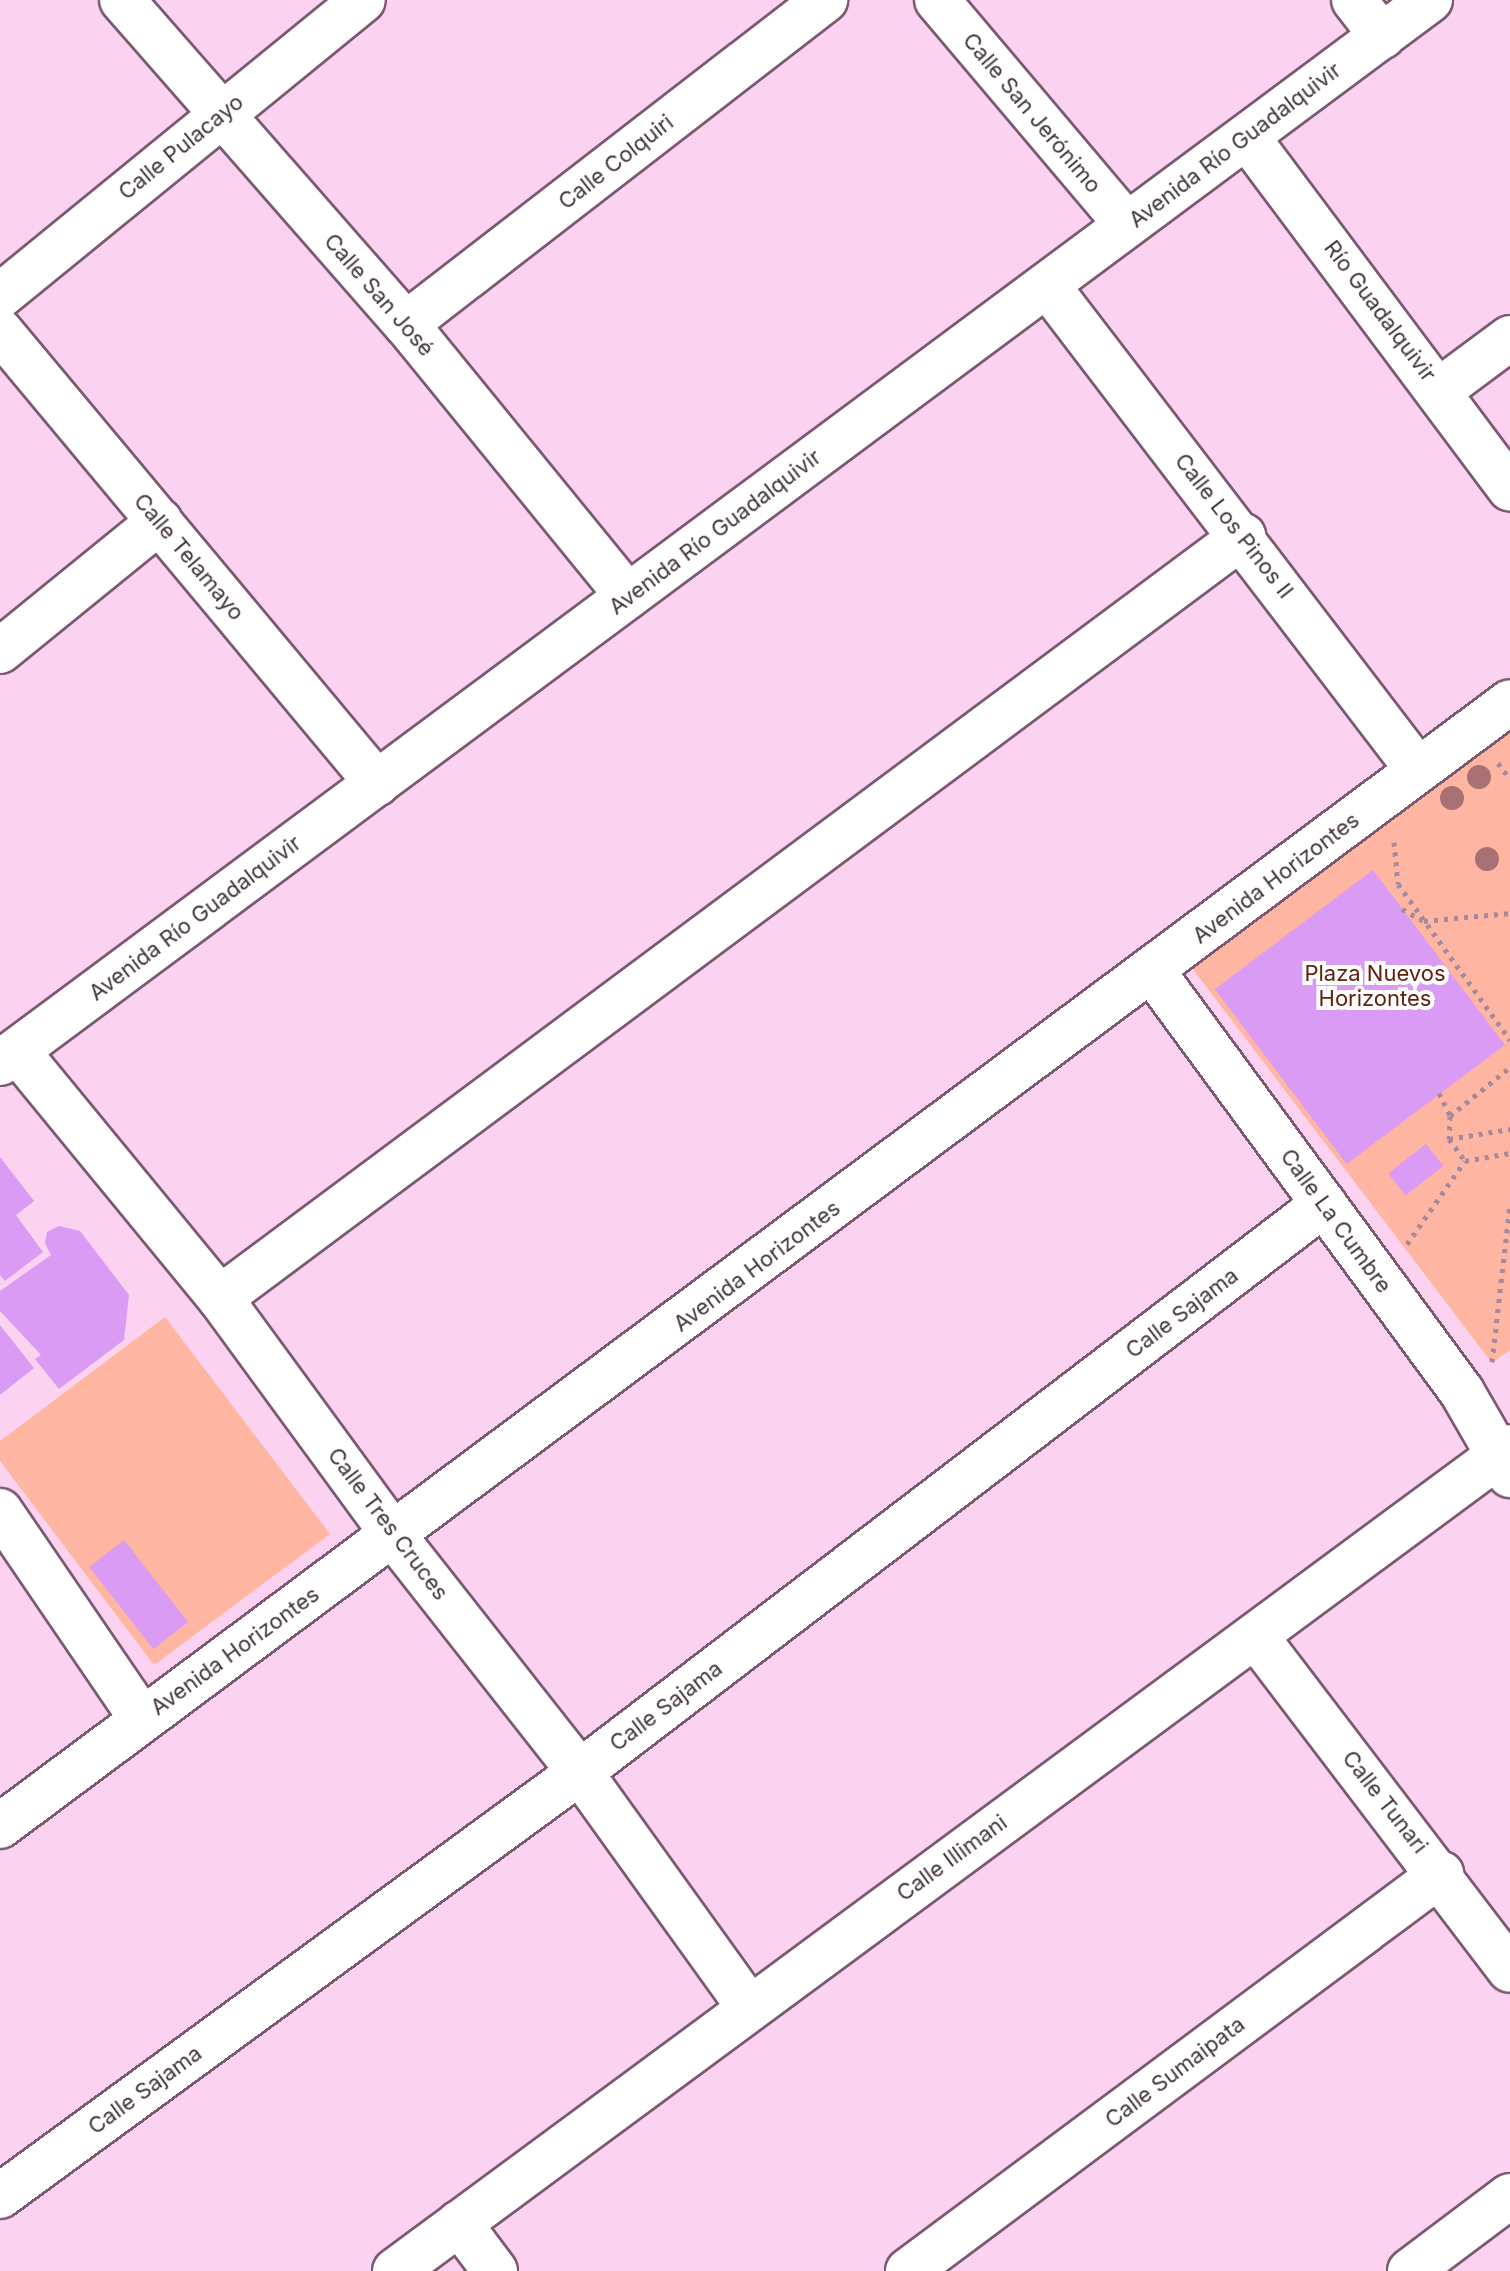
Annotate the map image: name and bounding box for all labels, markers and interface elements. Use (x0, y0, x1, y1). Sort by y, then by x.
street label: Calle San Jerónimo (957, 28, 1107, 198)
street label: Avenida Río Guadalquivir (1124, 57, 1346, 233)
street label: Calle Pulacayo (113, 89, 249, 205)
street label: Calle Colquiri (553, 109, 679, 215)
street label: Calle San José (319, 228, 439, 362)
street label: Río Guadalquivir (1318, 235, 1442, 387)
street label: Avenida Río Guadalquivir (604, 444, 826, 620)
street label: Calle Los Pinos II (1169, 448, 1299, 604)
street label: Calle Telamayo (128, 488, 250, 626)
street label: Avenida Horizontes (1188, 807, 1364, 949)
street label: Avenida Río Guadalquivir (84, 830, 306, 1006)
park label: Plaza Nuevos Horizontes (1304, 960, 1446, 1012)
street label: Calle La Cumbre (1275, 1144, 1397, 1298)
street label: Avenida Horizontes (669, 1195, 845, 1337)
street label: Calle Sajama (1121, 1262, 1243, 1364)
street label: Calle Tres Cruces (322, 1443, 454, 1605)
street label: Avenida Horizontes (146, 1581, 324, 1721)
street label: Calle Sajama (605, 1655, 727, 1757)
street label: Calle Tunari (1337, 1745, 1433, 1859)
street label: Calle Illimani (892, 1809, 1012, 1907)
street label: Calle Sumaipata (1100, 2011, 1250, 2133)
street label: Calle Sajama (83, 2040, 207, 2140)

